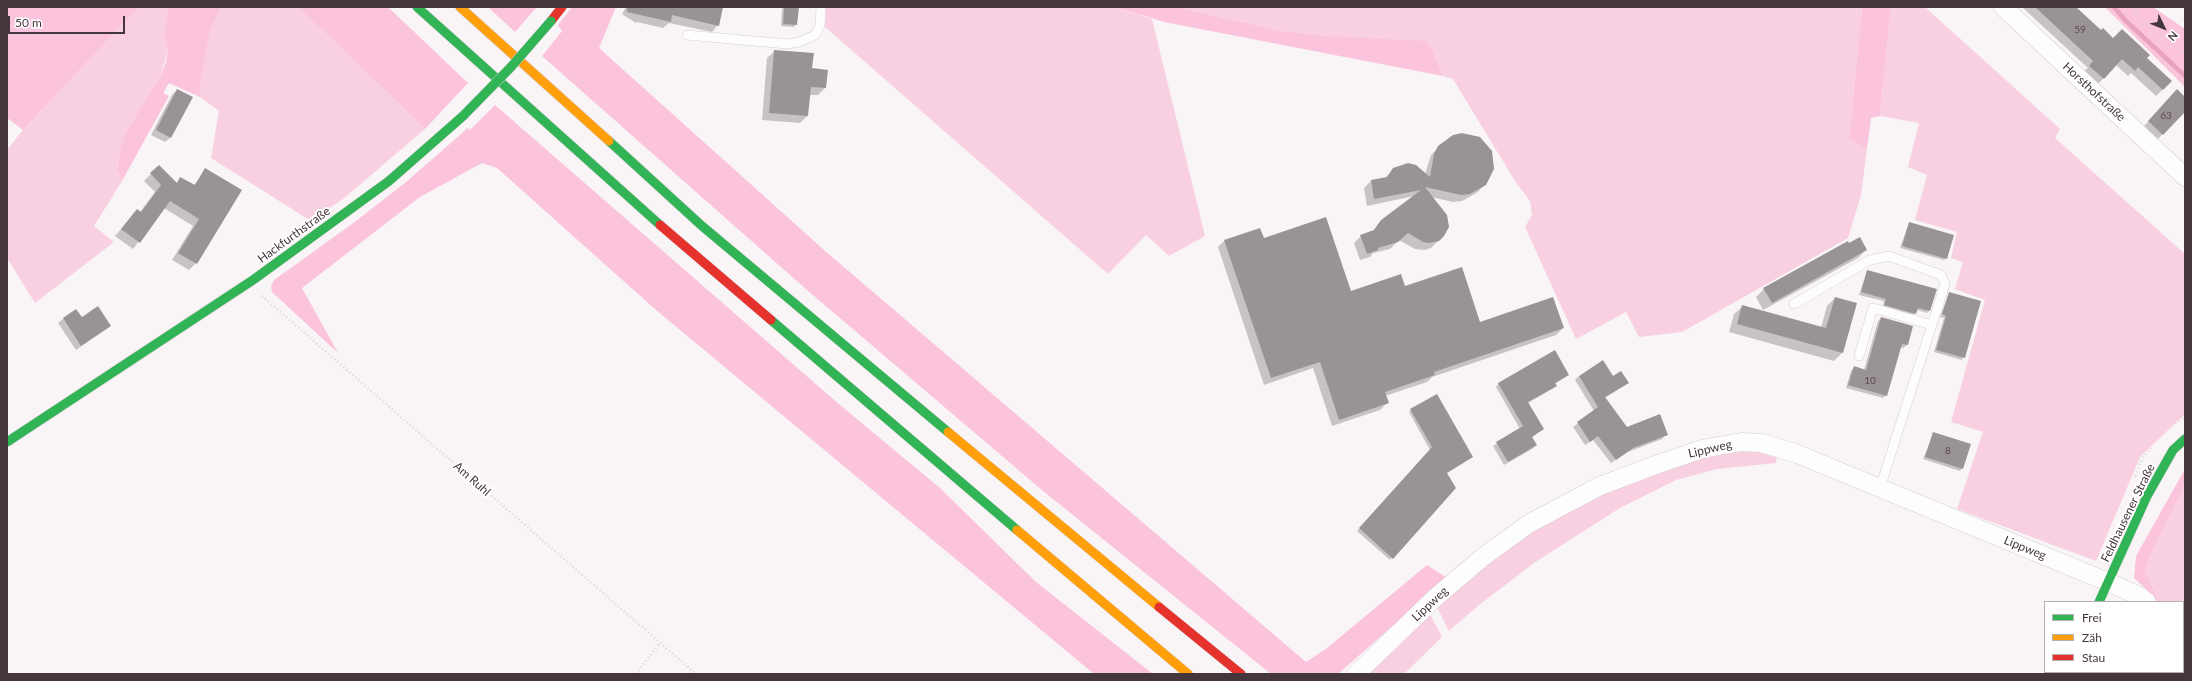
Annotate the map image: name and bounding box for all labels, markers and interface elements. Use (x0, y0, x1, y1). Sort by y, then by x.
scale bar (10, 8, 127, 34)
north arrow (2144, 8, 2184, 48)
text: 50 m (15, 15, 42, 30)
house number: 59 (2074, 24, 2086, 36)
text: N (2166, 29, 2181, 44)
street label: Horsthofstraße (2060, 59, 2128, 125)
house number: 63 (2160, 110, 2172, 122)
street label: Hackfurthstraße (255, 204, 333, 266)
house number: 10 (1864, 375, 1876, 387)
street label: Lippweg (1687, 437, 1733, 461)
house number: 8 (1945, 445, 1951, 457)
street label: Am Ruhl (450, 459, 494, 499)
street label: Feldhausener Straße (2098, 461, 2158, 565)
street label: Lippweg (2002, 533, 2048, 563)
street label: Lippweg (1409, 584, 1451, 624)
legend (2044, 601, 2184, 673)
text: Frei (2082, 610, 2102, 625)
text: Zäh (2082, 630, 2102, 645)
text: Stau (2082, 650, 2105, 665)

